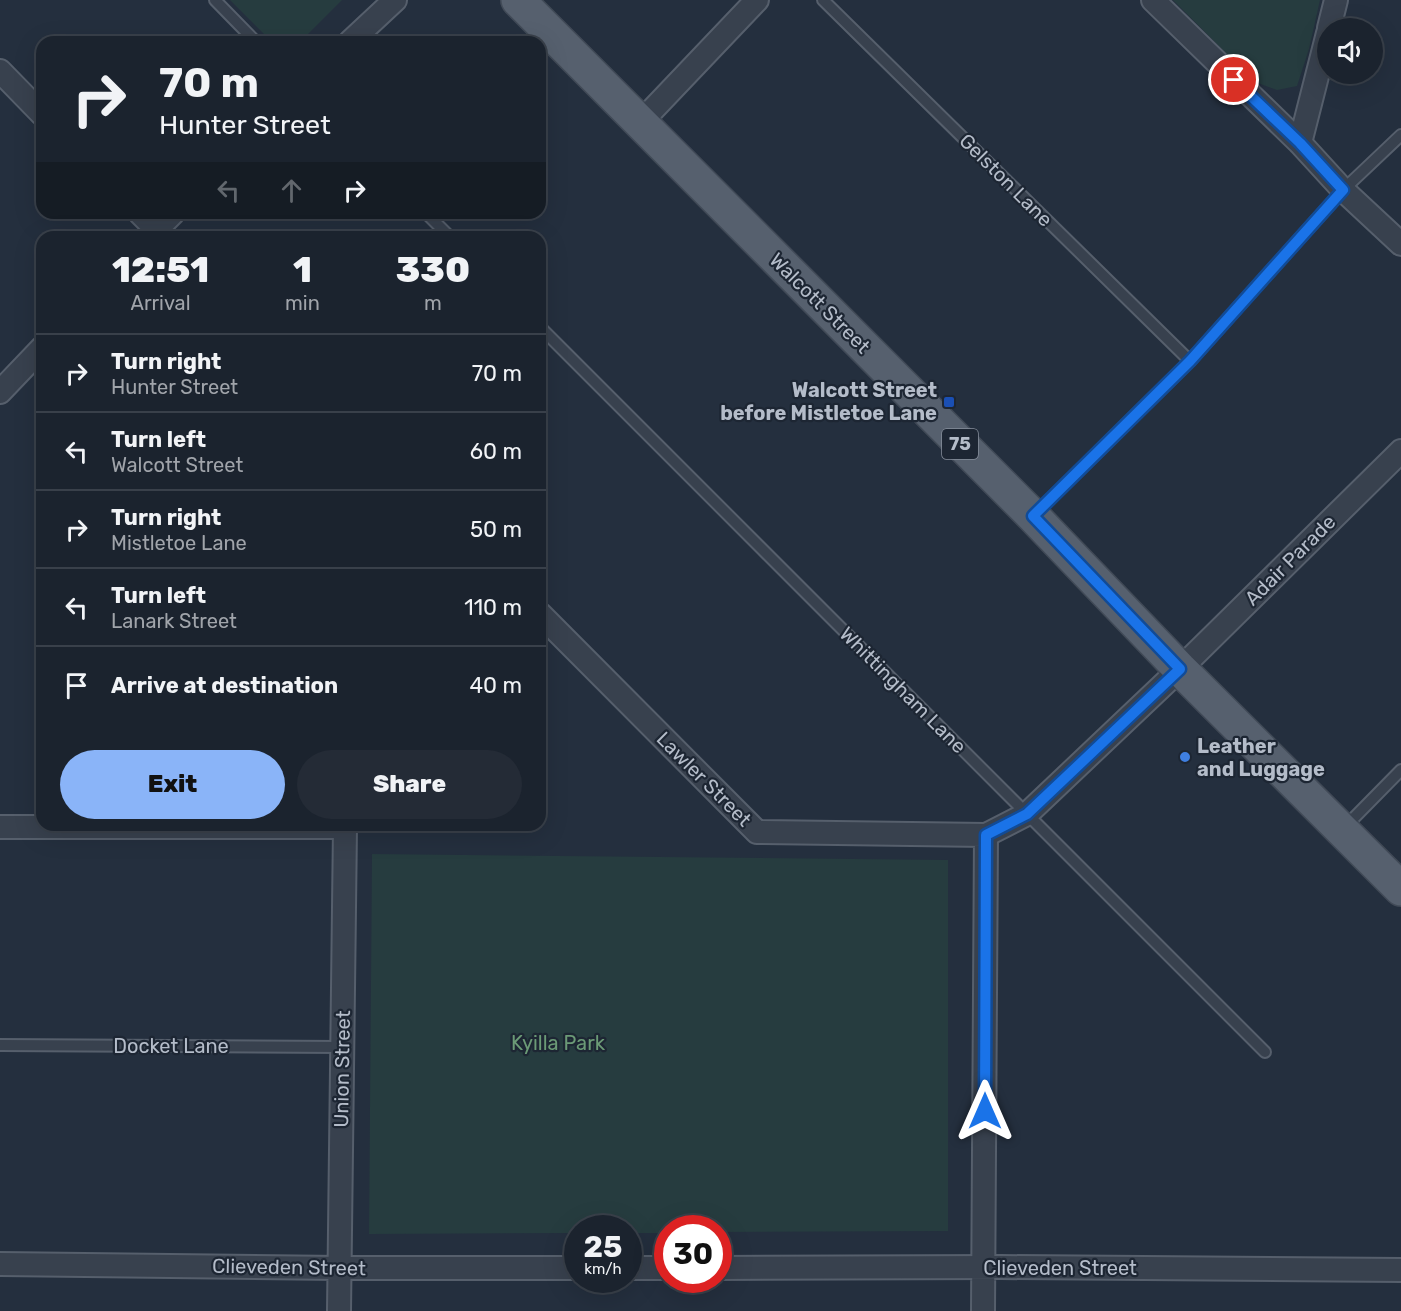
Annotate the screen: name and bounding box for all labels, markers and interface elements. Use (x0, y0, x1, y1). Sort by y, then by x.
map controls (1317, 18, 1383, 84)
button: sound (1317, 18, 1383, 84)
pin (1208, 54, 1259, 105)
text: 70 m (159, 58, 259, 108)
icon: right (60, 60, 138, 138)
icon: arrive (1217, 63, 1250, 96)
text: Hunter Street (159, 109, 331, 141)
street label: Gelston Lane (954, 128, 1058, 232)
icon: left (212, 174, 245, 207)
icon: ahead (275, 174, 308, 207)
icon: right (338, 174, 371, 207)
text: 12:51 (112, 248, 209, 291)
text: 1 (293, 248, 312, 291)
text: 330 (396, 248, 470, 291)
street label: Walcott Street (765, 248, 875, 358)
text: Arrival (131, 291, 191, 315)
text: min (285, 291, 320, 315)
text: m (424, 291, 442, 315)
text: Turn right (111, 348, 221, 375)
icon: right (60, 357, 93, 390)
text: 70 m (472, 360, 522, 387)
text: Hunter Street (111, 375, 238, 399)
place label: Walcott Street before Mistletoe Lane (720, 378, 937, 425)
marker: Walcott Street before Mistletoe Lane (942, 395, 956, 409)
text: Turn left (111, 426, 206, 453)
road number: 75 (942, 429, 978, 459)
icon: left (60, 435, 93, 468)
text: 60 m (470, 438, 522, 465)
text: Walcott Street (111, 453, 243, 477)
text: Turn right (111, 504, 221, 531)
street label: Adair Parade (1240, 510, 1340, 610)
icon: right (60, 513, 93, 546)
text: 50 m (470, 516, 522, 543)
text: Mistletoe Lane (111, 531, 247, 555)
text: Turn left (111, 582, 206, 609)
icon: left (60, 591, 93, 624)
text: 110 m (464, 594, 522, 621)
text: Lanark Street (111, 609, 237, 633)
street label: Whittingham Lane (835, 622, 971, 758)
icon: arrive (60, 669, 93, 702)
text: Arrive at destination (111, 672, 338, 699)
text: 40 m (469, 672, 522, 699)
street label: Lawler Street (652, 727, 757, 832)
place label: Leather and Luggage (1197, 734, 1325, 781)
button: Exit (60, 750, 285, 819)
button: Share (297, 750, 522, 819)
marker: Leather and Luggage (1178, 750, 1192, 764)
street label: Union Street (329, 1010, 355, 1128)
park label: Kyilla Park (511, 1031, 606, 1055)
street label: Docket Lane (113, 1034, 229, 1058)
position arrow (953, 1079, 1017, 1143)
speed limit sign: 30 (654, 1215, 732, 1293)
text: 25 (584, 1229, 622, 1265)
street label: Clieveden Street (212, 1254, 366, 1280)
street label: Clieveden Street (983, 1256, 1137, 1280)
text: km/h (584, 1260, 622, 1278)

